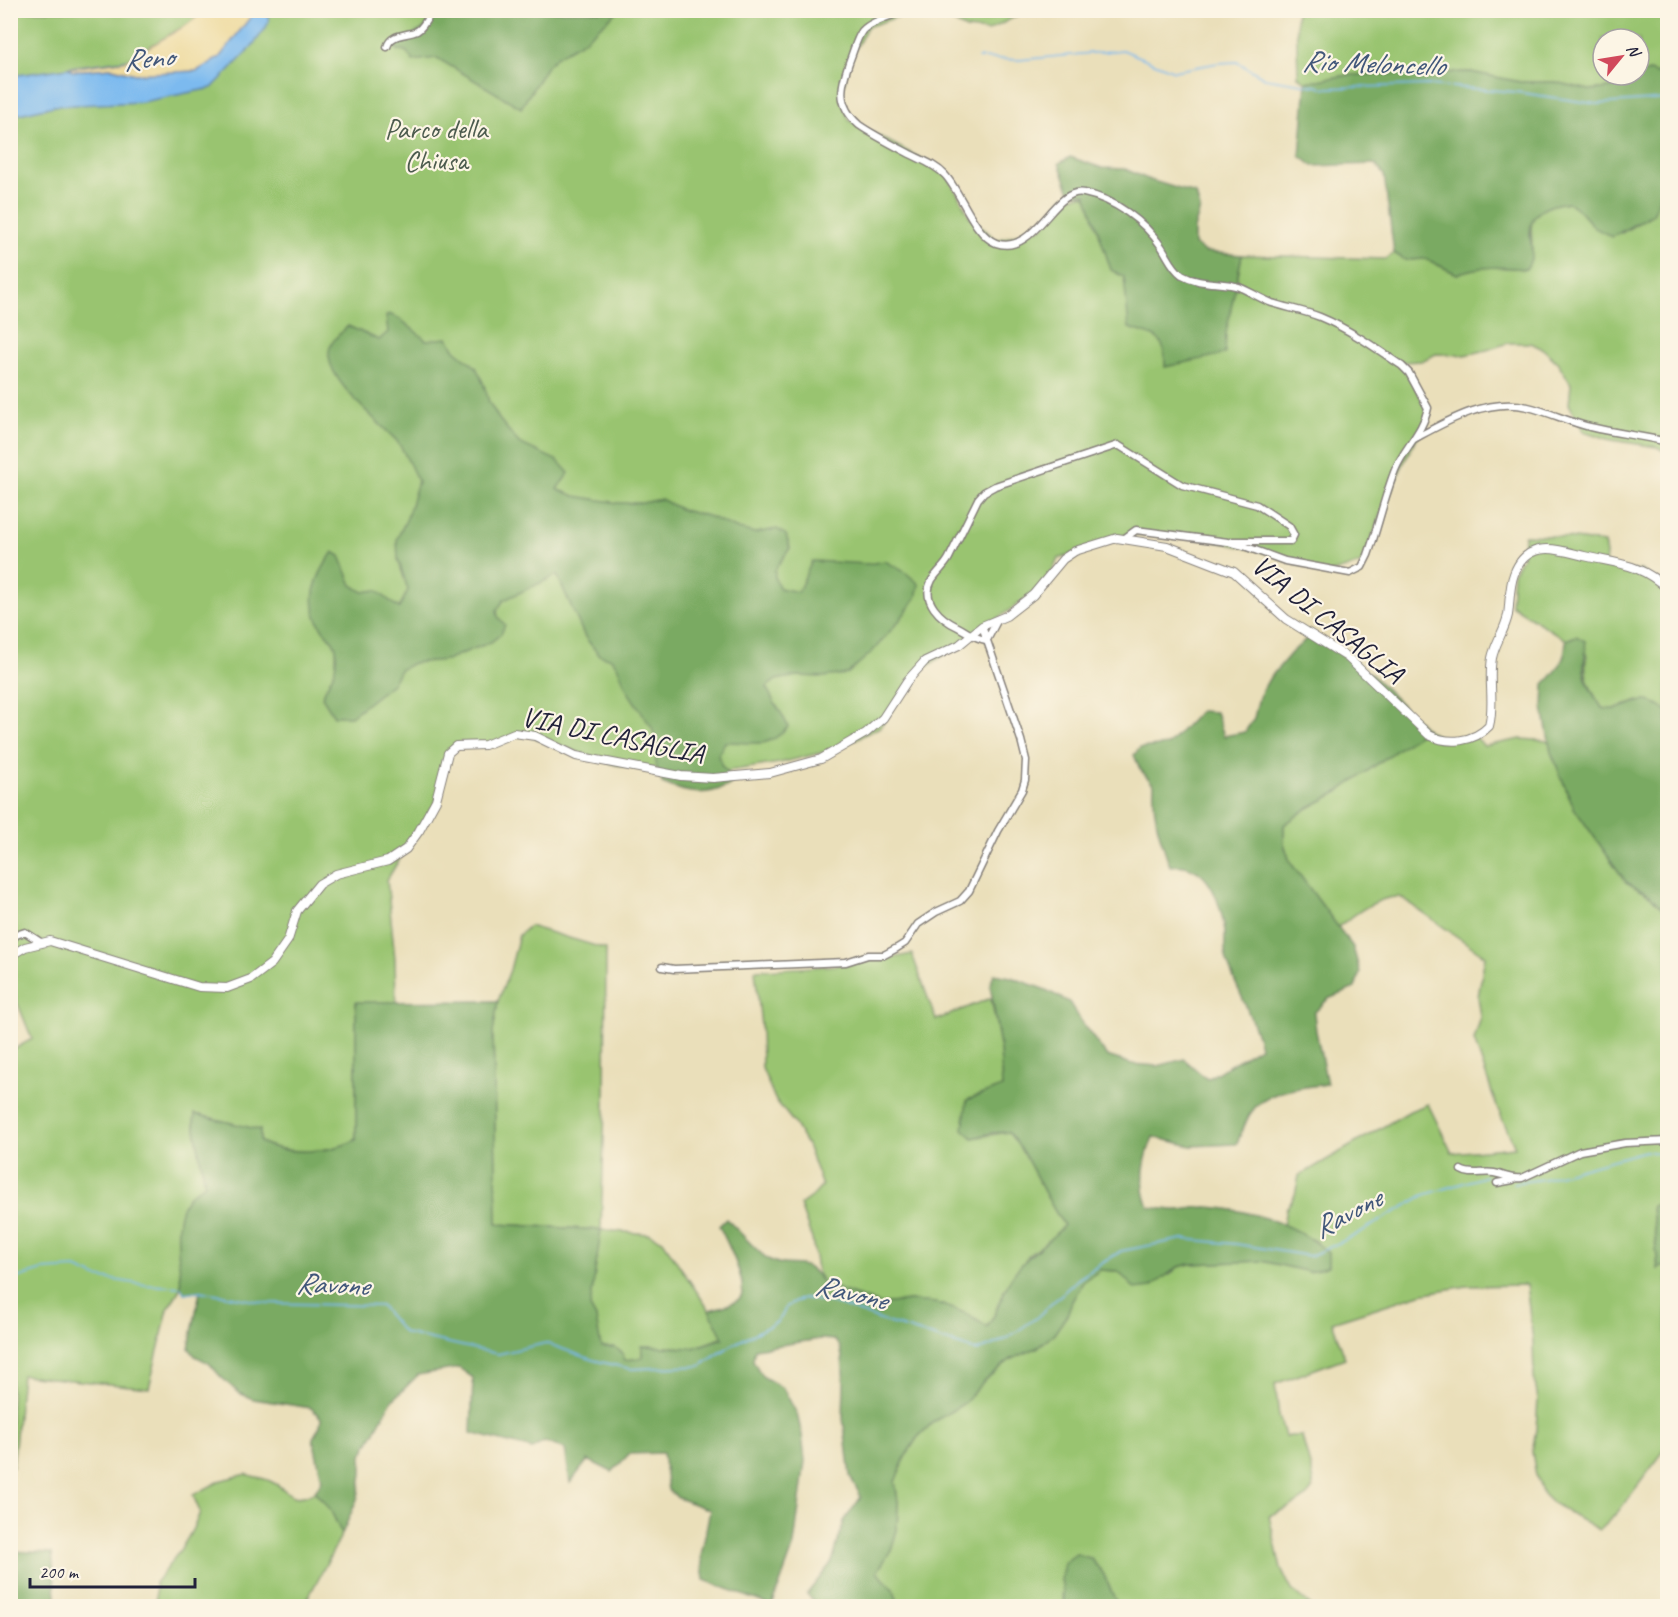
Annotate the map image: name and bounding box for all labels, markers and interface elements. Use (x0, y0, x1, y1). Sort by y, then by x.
north arrow (1591, 27, 1651, 87)
water label: Reno (122, 36, 180, 79)
text: N (1622, 41, 1646, 62)
water label: Rio Meloncello (1302, 42, 1448, 85)
park label: Parco della Chiusa (385, 111, 489, 178)
street label: VIA DI CASAGLIA (1245, 547, 1412, 692)
street label: VIA DI CASAGLIA (519, 699, 709, 772)
water label: Ravone (1306, 1177, 1391, 1247)
water label: Ravone (295, 1264, 373, 1304)
water label: Ravone (812, 1265, 895, 1320)
scale bar (30, 1551, 195, 1589)
text: 200 m (39, 1561, 80, 1583)

